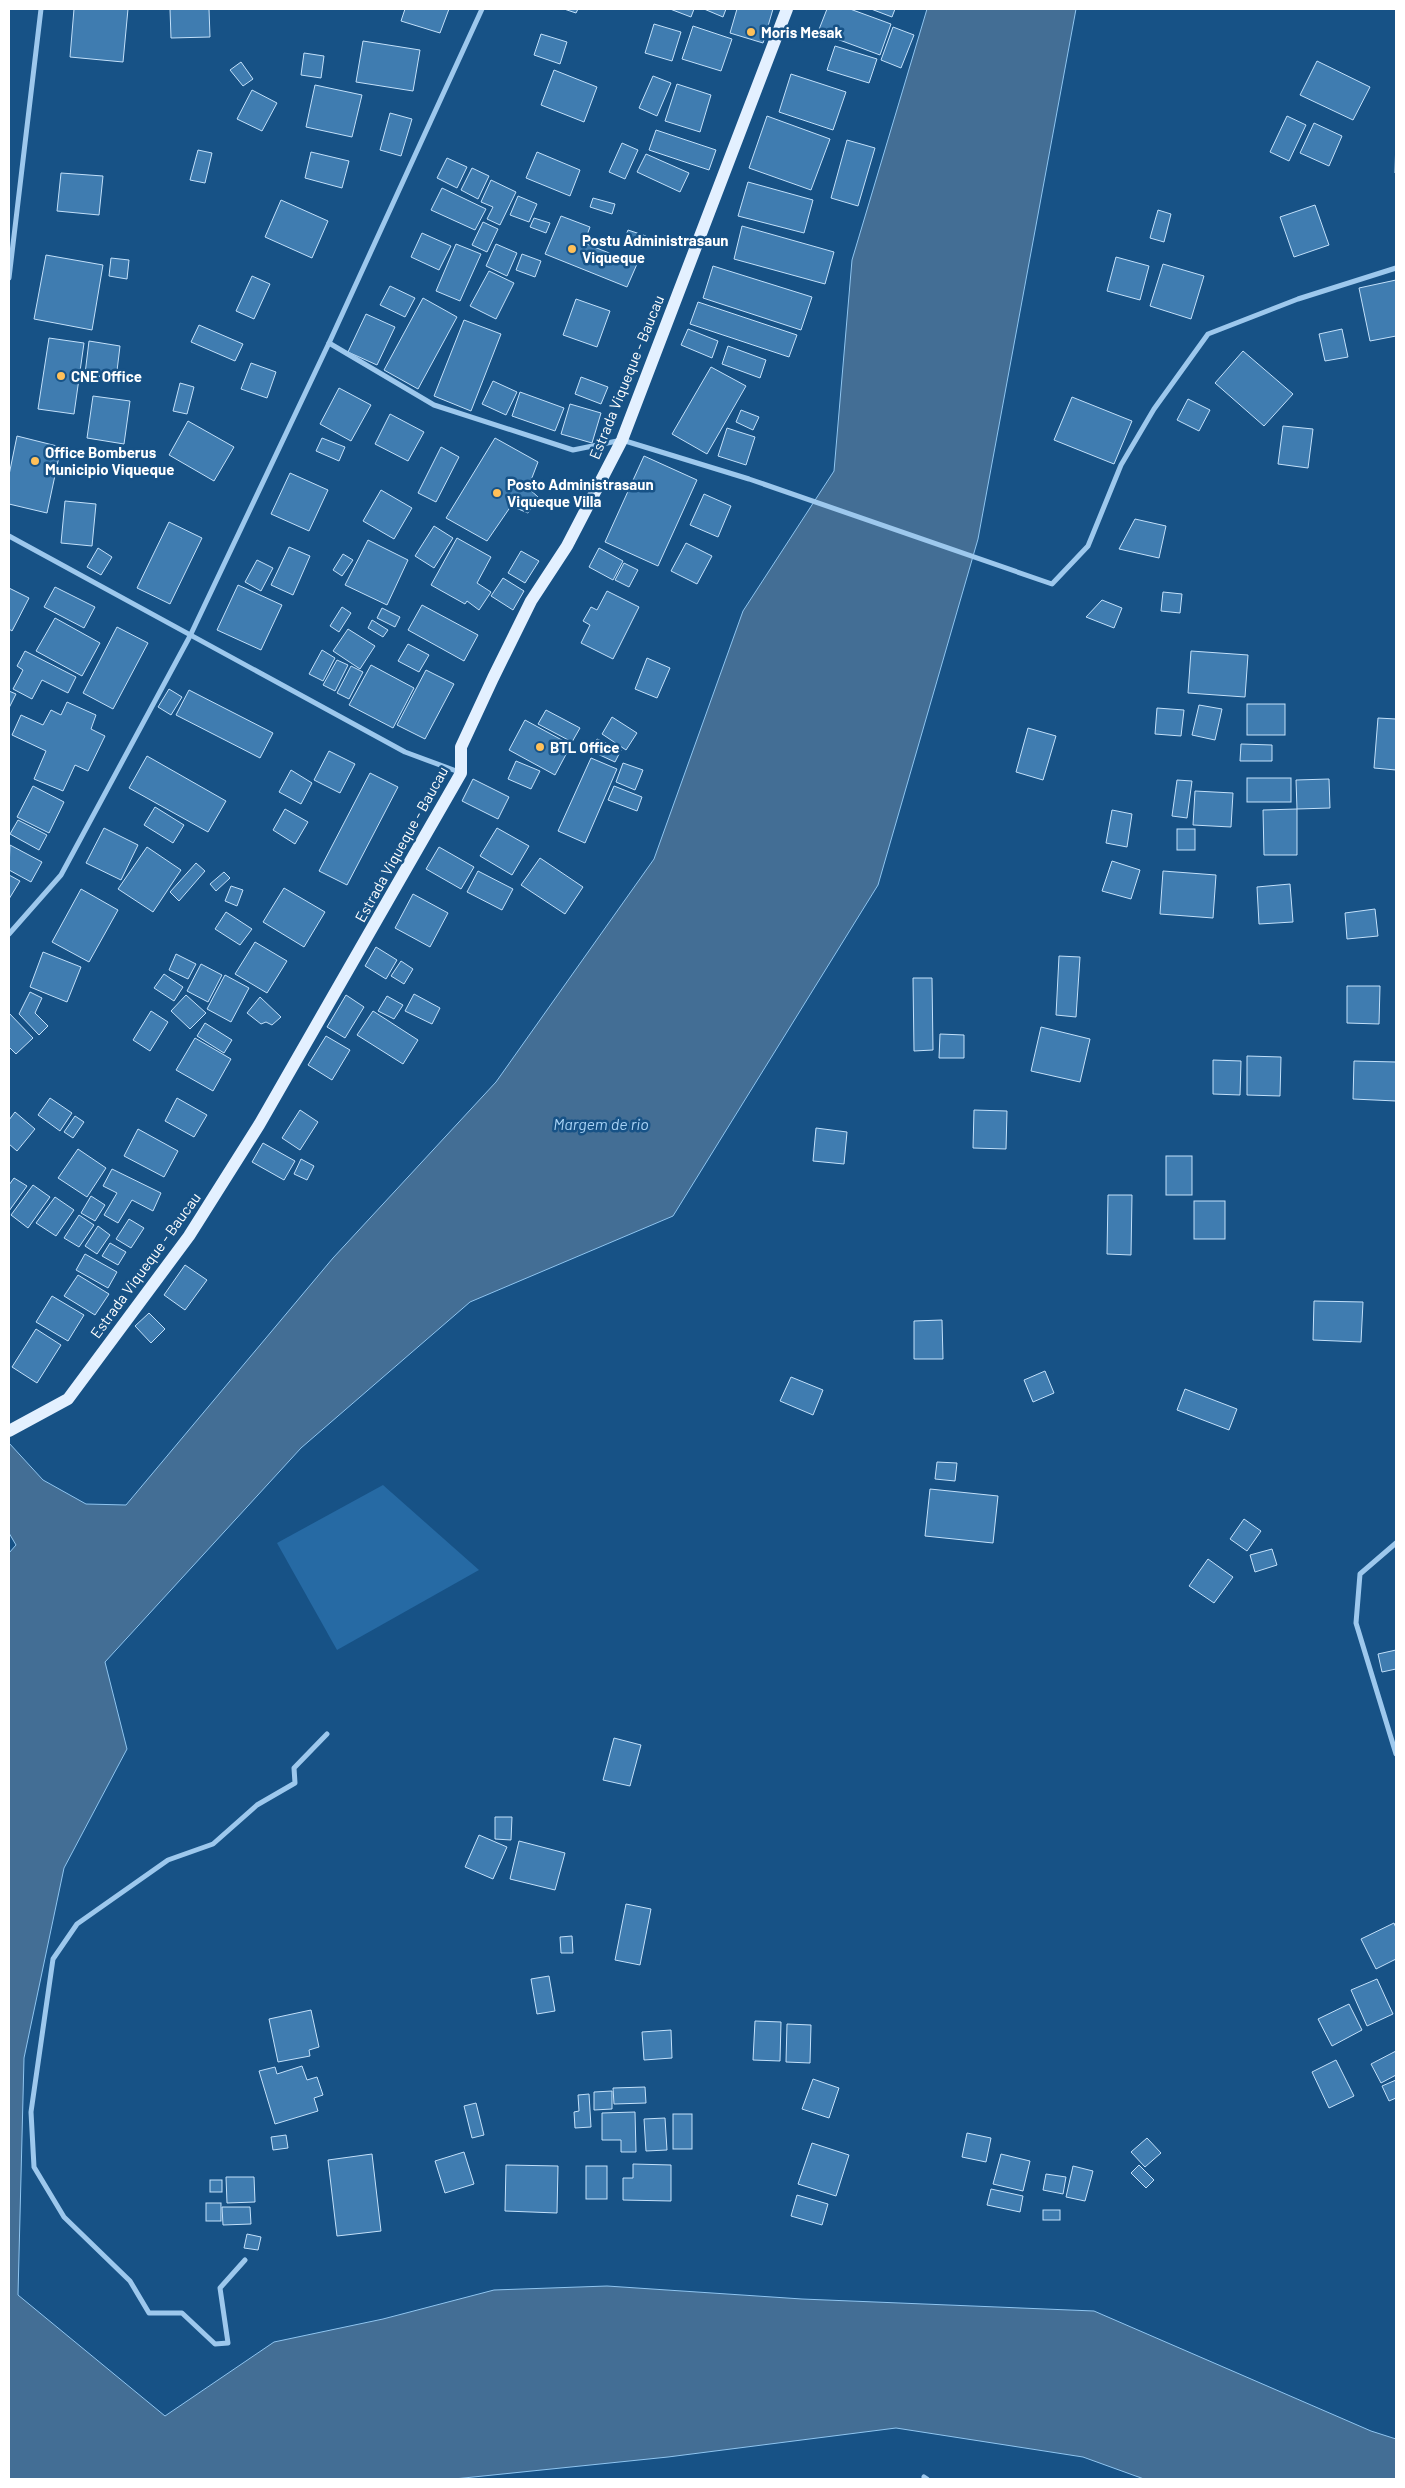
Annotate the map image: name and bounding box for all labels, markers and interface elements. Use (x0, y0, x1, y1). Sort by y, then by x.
place label: Moris Mesak (761, 23, 842, 41)
marker: Moris Mesak (745, 26, 757, 38)
place label: Postu Administrasaun Viqueque (582, 231, 729, 266)
marker: Postu Administrasaun Viqueque (566, 243, 578, 255)
street label: Estrada Viqueque - Baucau (585, 292, 667, 462)
place label: CNE Office (71, 367, 142, 385)
marker: CNE Office (55, 370, 67, 382)
place label: Office Bomberus Municipio Viqueque (45, 443, 174, 478)
marker: Office Bomberus Municipio Viqueque (29, 455, 41, 467)
place label: Posto Administrasaun Viqueque Villa (507, 475, 654, 510)
marker: Posto Administrasaun Viqueque Villa (491, 487, 503, 499)
place label: BTL Office (550, 738, 619, 756)
marker: BTL Office (534, 741, 546, 753)
street label: Estrada Viqueque - Baucau (351, 763, 451, 925)
water label: Margem de rio (553, 1114, 649, 1133)
street label: Estrada Viqueque - Baucau (86, 1189, 204, 1341)

